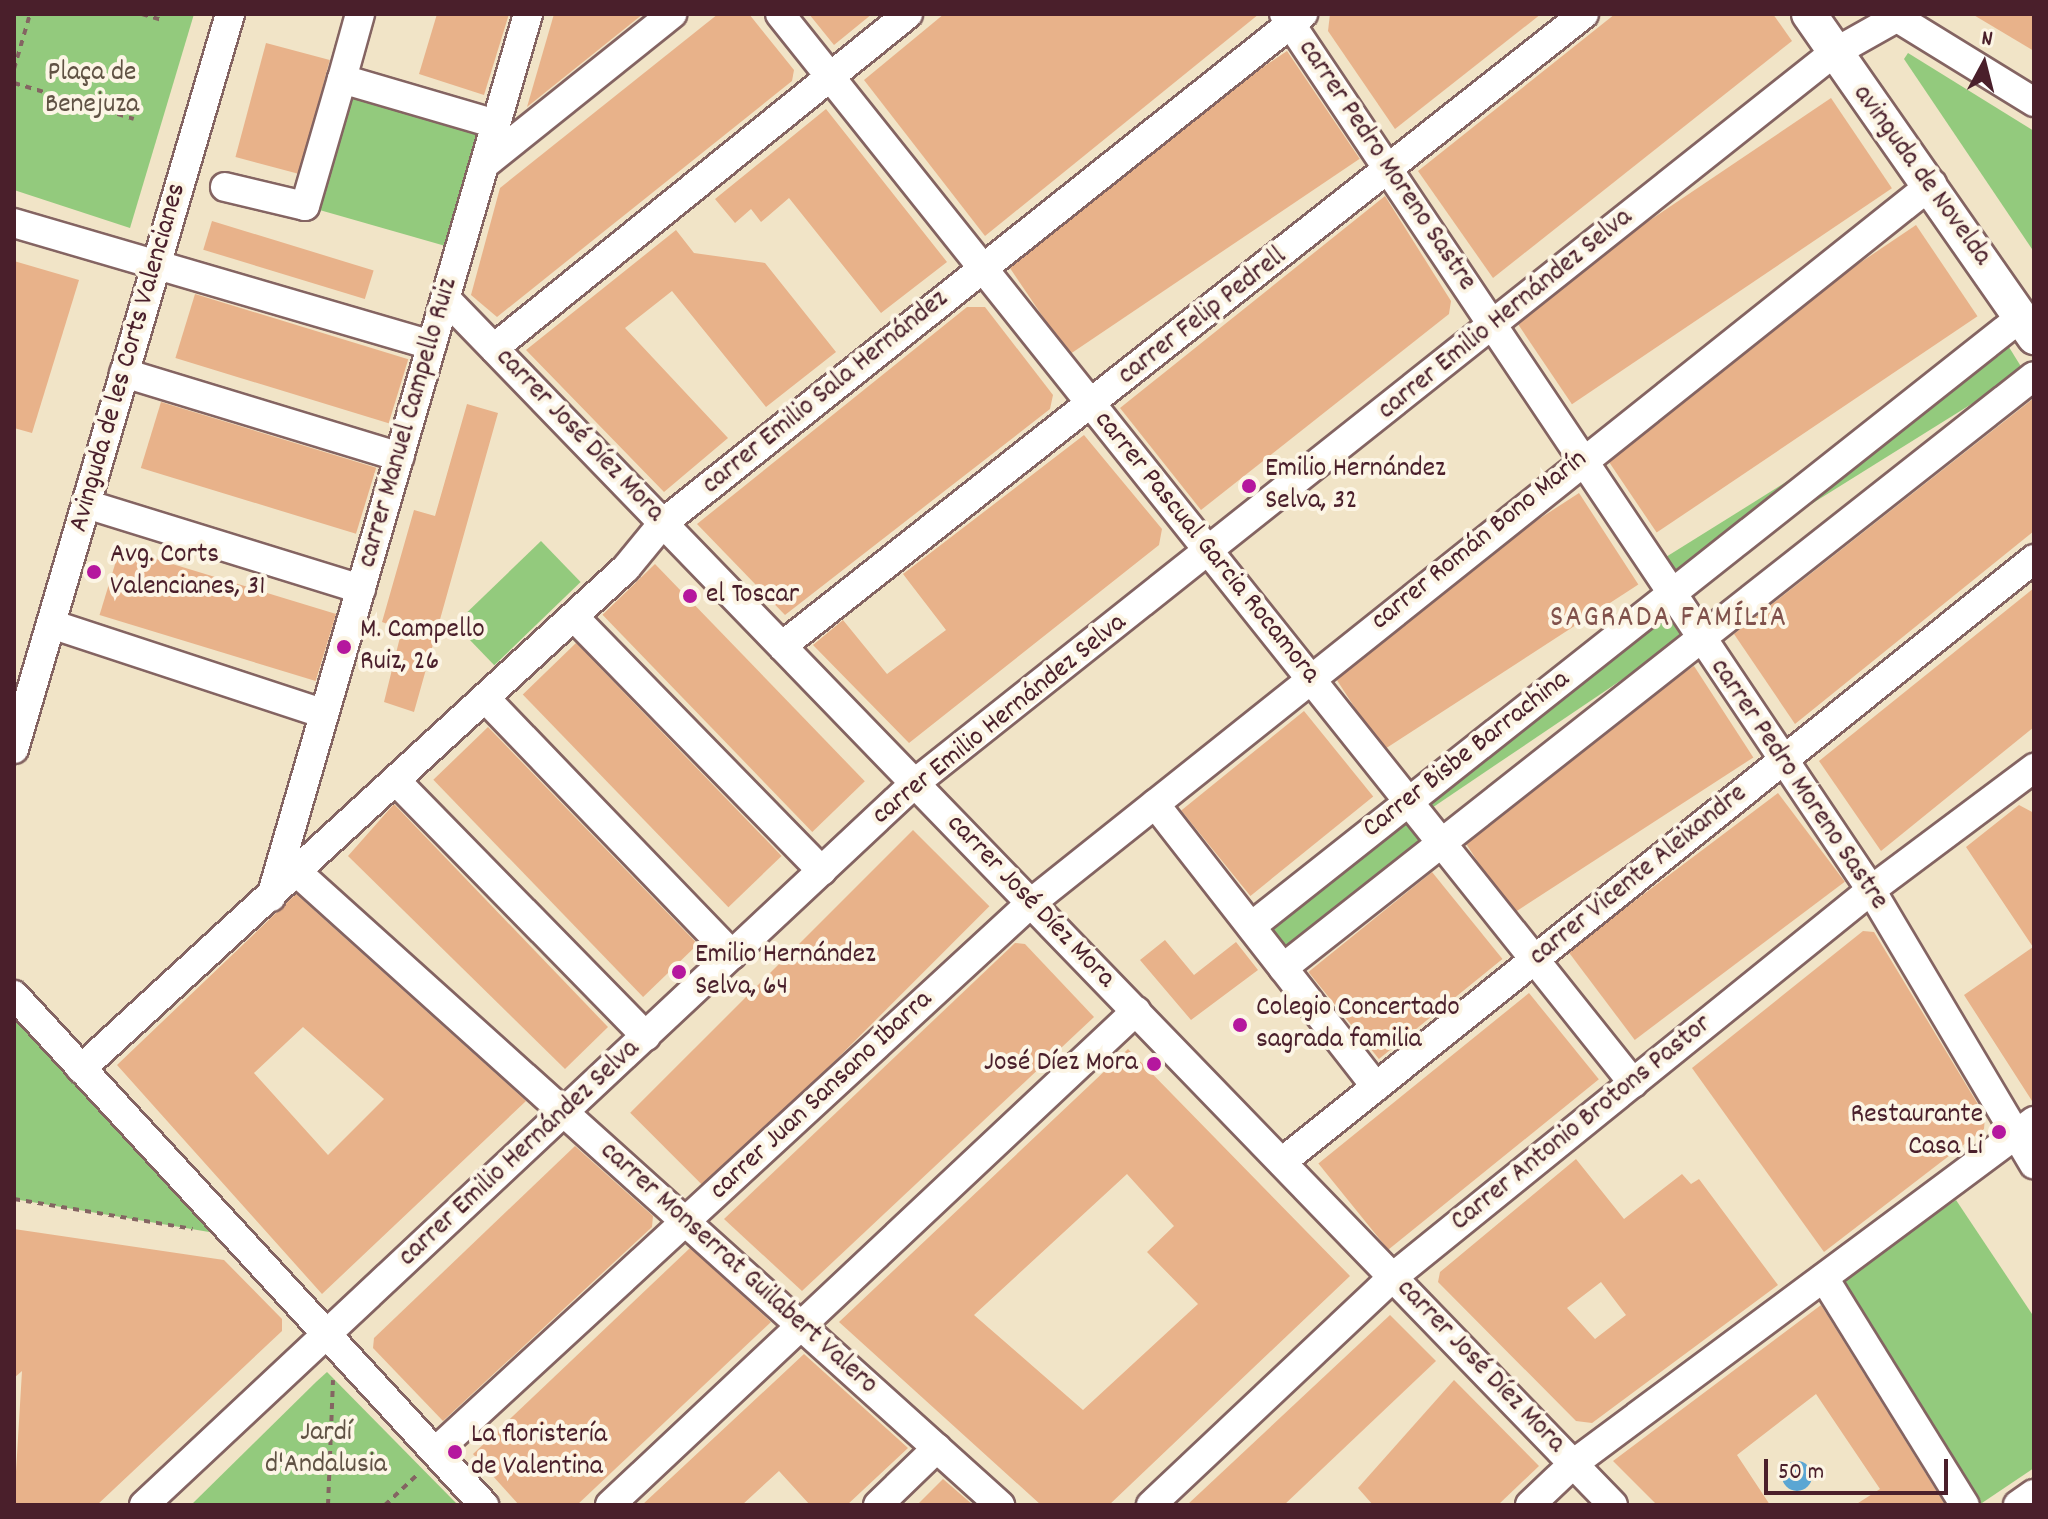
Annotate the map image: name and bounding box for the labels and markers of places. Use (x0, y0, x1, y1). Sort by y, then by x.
place label: Emilio Hernández Selva, 32 (1265, 453, 1446, 519)
marker: Emilio Hernández Selva, 32 (1240, 477, 1258, 495)
place label: Avg. Corts Valencianes, 31 (110, 539, 265, 605)
marker: Avg. Corts Valencianes, 31 (85, 563, 103, 581)
place label: el Toscar (706, 579, 799, 613)
marker: el Toscar (681, 587, 699, 605)
place label: M. Campello Ruiz, 26 (360, 614, 485, 680)
marker: M. Campello Ruiz, 26 (335, 638, 353, 656)
place label: Emilio Hernández Selva, 64 (695, 939, 876, 1005)
marker: Emilio Hernández Selva, 64 (670, 963, 688, 981)
place label: Colegio Concertado sagrada familia (1256, 992, 1460, 1058)
marker: Colegio Concertado sagrada familia (1231, 1016, 1249, 1034)
place label: José Díez Mora (984, 1047, 1138, 1081)
marker: José Díez Mora (1145, 1055, 1163, 1073)
place label: Restaurante Casa Li (1851, 1099, 1983, 1165)
marker: Restaurante Casa Li (1990, 1123, 2008, 1141)
place label: La floristería de Valentina (471, 1419, 607, 1485)
marker: La floristería de Valentina (446, 1443, 464, 1461)

